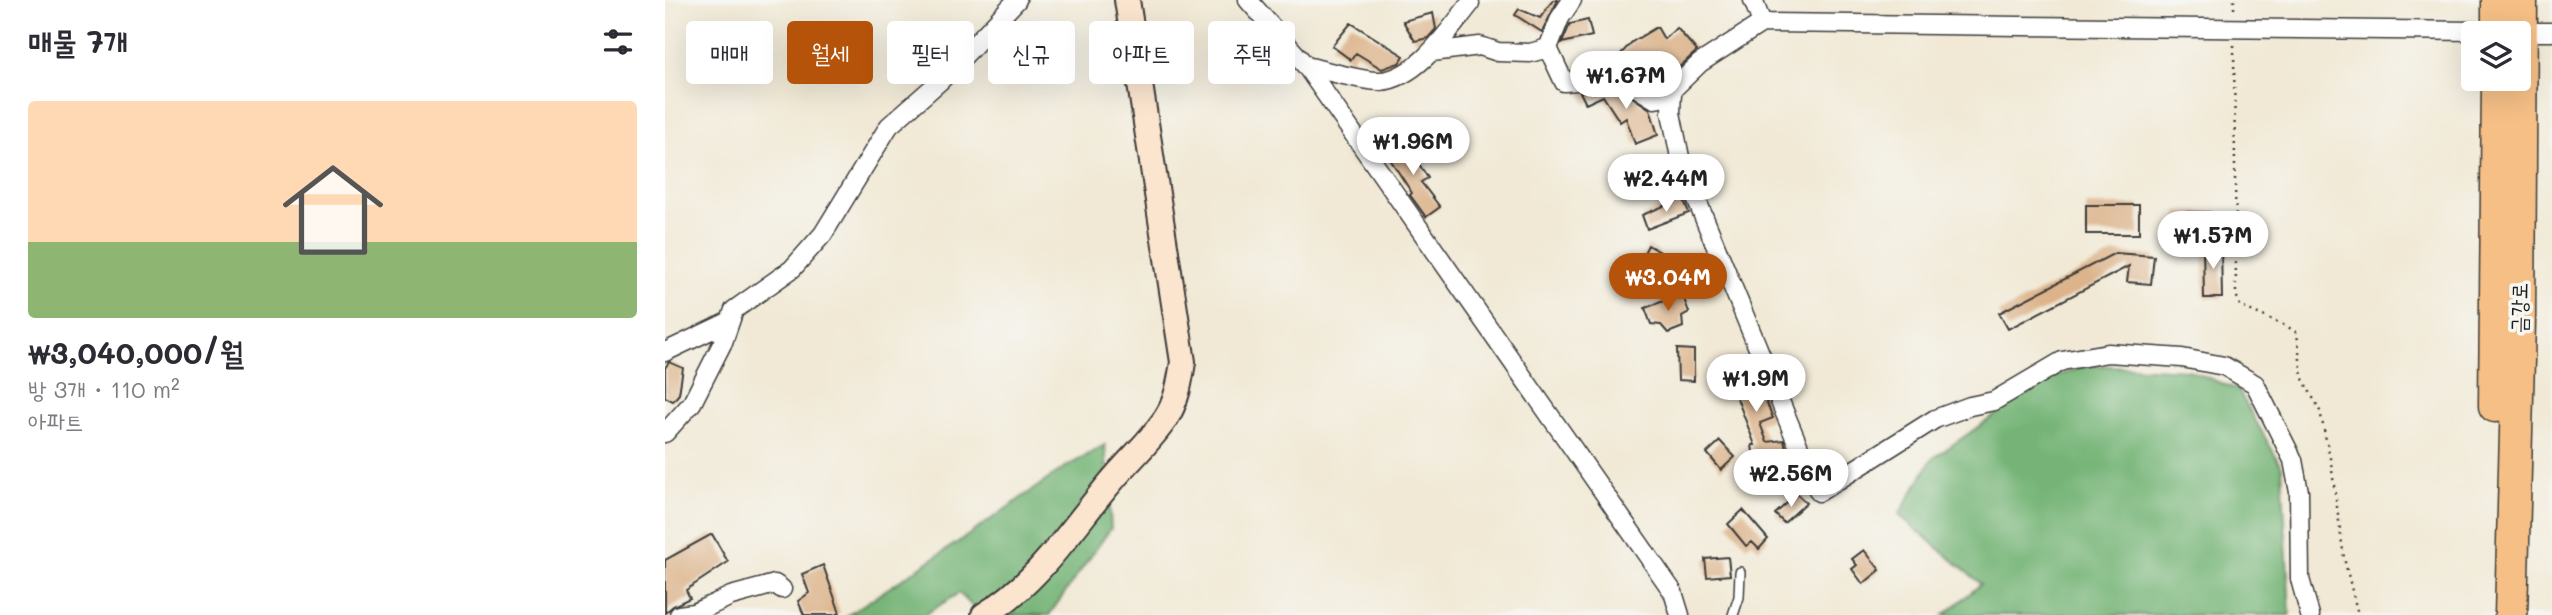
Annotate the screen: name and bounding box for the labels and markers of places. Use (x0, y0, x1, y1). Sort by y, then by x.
pin: ₩1.67M (1569, 52, 1683, 111)
pin: ₩1.96M (1356, 118, 1470, 177)
pin: ₩2.44M (1609, 154, 1723, 214)
pin: ₩1.57M (2156, 212, 2270, 271)
pin: ₩3.04M (1611, 254, 1725, 313)
pin: ₩1.9M (1707, 354, 1805, 414)
pin: ₩2.56M (1734, 449, 1848, 509)

